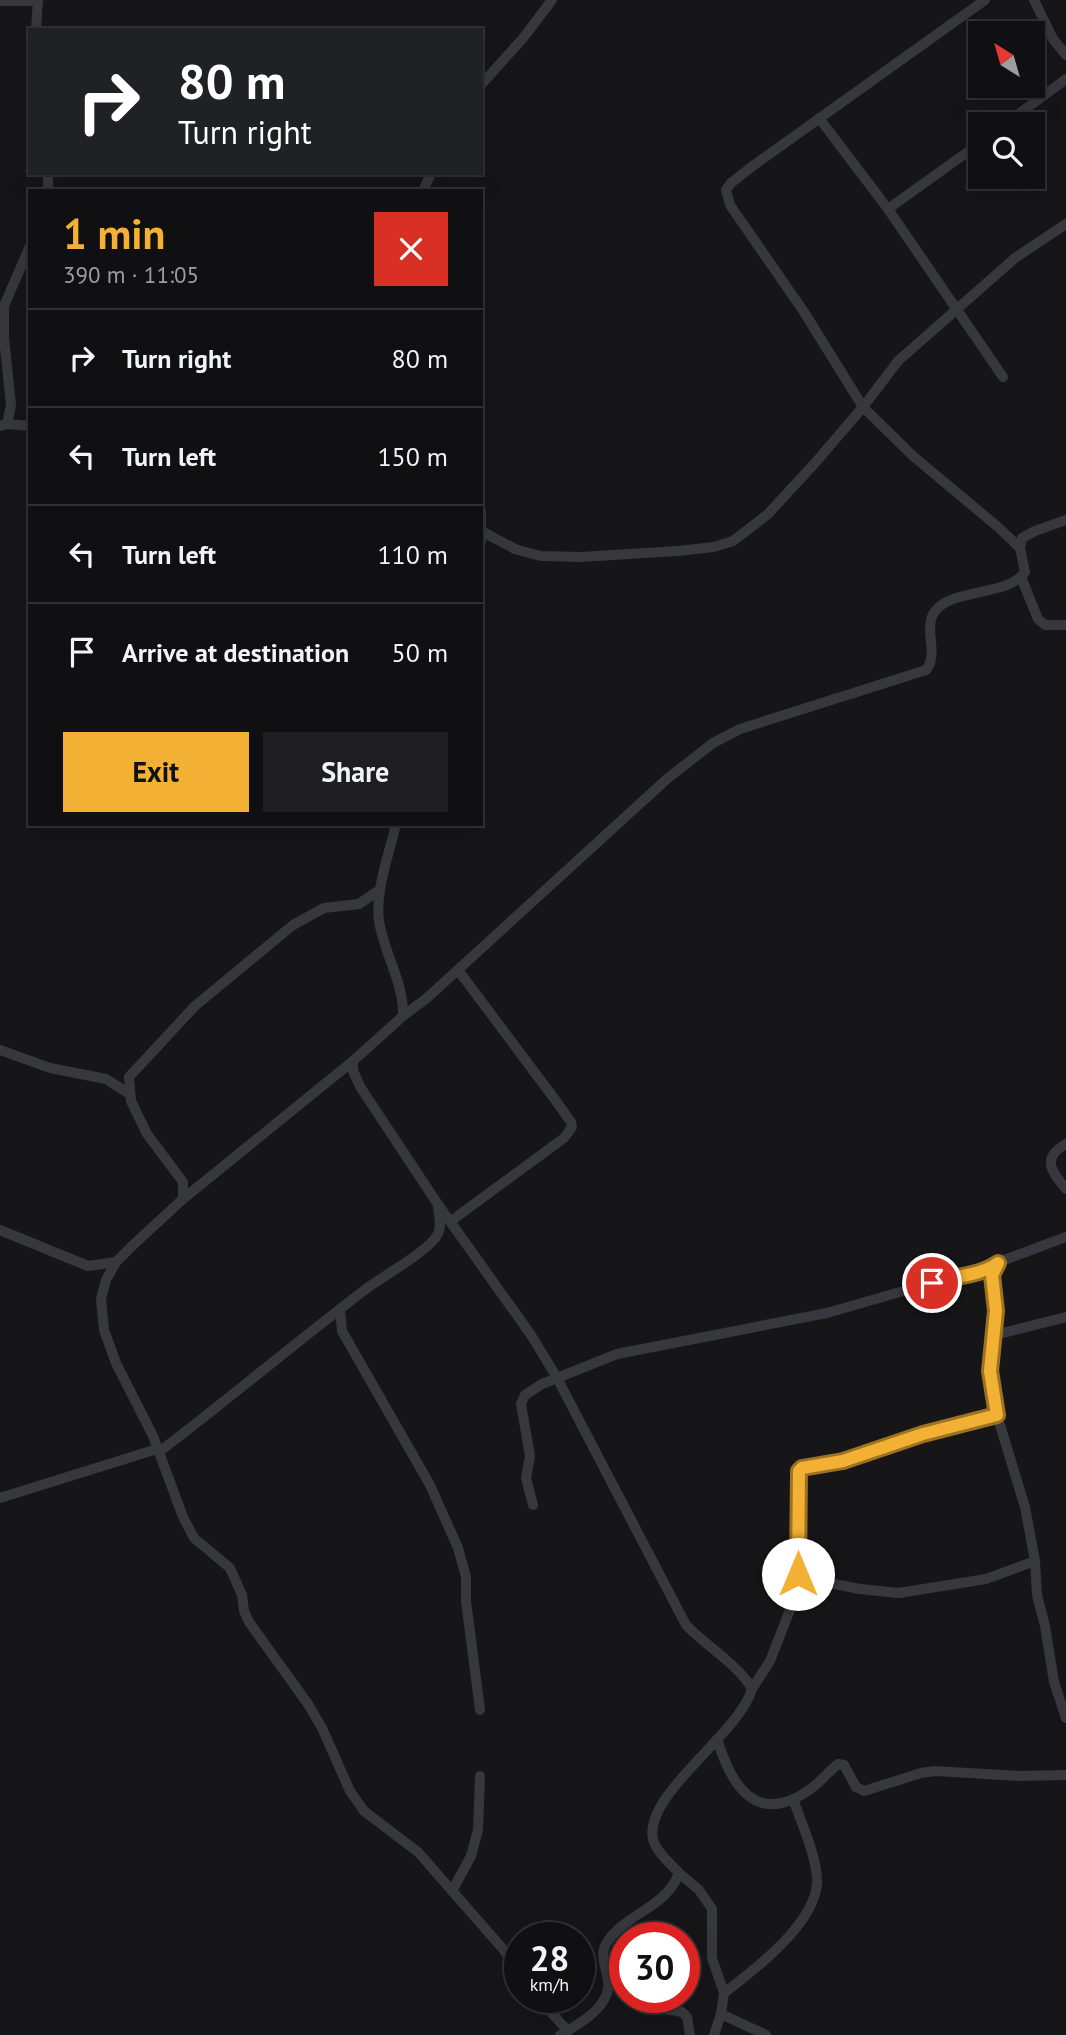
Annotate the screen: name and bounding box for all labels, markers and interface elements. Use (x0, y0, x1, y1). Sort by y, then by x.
north arrow (968, 21, 1045, 98)
map controls (968, 21, 1045, 189)
text: 80 m (178, 49, 285, 113)
icon: right (63, 56, 154, 147)
text: Turn right (178, 111, 312, 153)
button: search (968, 112, 1045, 189)
text: 1 min (63, 206, 165, 261)
button: close (374, 212, 448, 286)
text: 390 m · 11:05 (63, 260, 199, 289)
icon: right (63, 339, 101, 377)
text: Turn right (122, 342, 231, 375)
text: 80 m (392, 342, 448, 375)
icon: left (63, 437, 101, 475)
text: Turn left (122, 440, 216, 473)
text: 150 m (377, 440, 448, 473)
icon: left (63, 535, 101, 573)
text: Turn left (122, 538, 216, 571)
text: 110 m (377, 538, 448, 571)
icon: arrive (63, 633, 101, 671)
text: Arrive at destination (122, 636, 349, 669)
text: 50 m (392, 636, 448, 669)
button: Exit (63, 732, 249, 812)
button: Share (263, 732, 448, 812)
pin (902, 1253, 962, 1313)
icon: arrive (913, 1264, 951, 1302)
position arrow (761, 1537, 835, 1611)
speed limit sign: 30 (609, 1922, 700, 2013)
text: 28 (530, 1935, 569, 1981)
text: km/h (530, 1973, 569, 1996)

